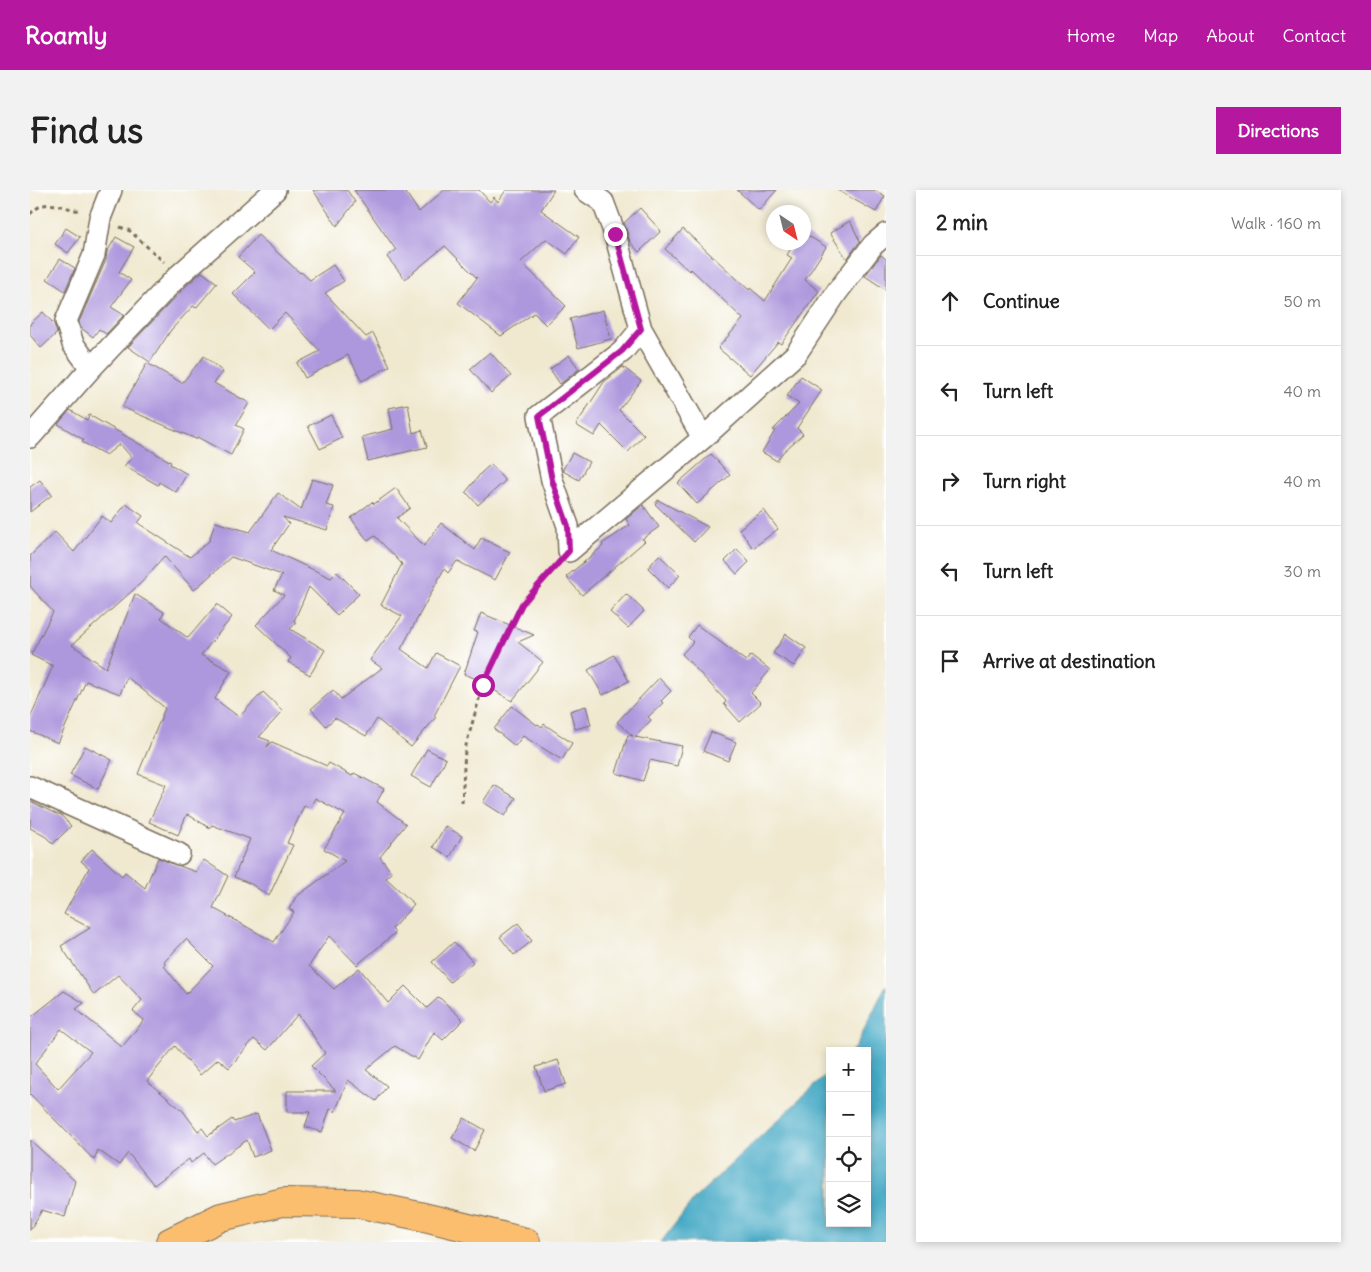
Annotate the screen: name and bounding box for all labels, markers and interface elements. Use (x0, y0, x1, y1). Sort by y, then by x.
text: Roamly (25, 20, 107, 50)
text: Home (1067, 24, 1115, 47)
text: Map (1143, 24, 1178, 47)
text: About (1206, 24, 1254, 47)
text: Contact (1282, 24, 1346, 47)
button: Directions (1216, 107, 1341, 154)
text: Find us (30, 108, 143, 152)
north arrow (766, 205, 811, 250)
text: 2 min (936, 209, 988, 236)
text: Walk · 160 m (1231, 213, 1321, 233)
route end (604, 223, 627, 246)
icon: ahead (936, 287, 964, 315)
text: Continue (983, 289, 1060, 313)
text: 50 m (1283, 291, 1321, 311)
icon: left (936, 377, 964, 405)
text: Turn left (983, 379, 1053, 403)
text: 40 m (1283, 381, 1321, 401)
icon: right (936, 467, 964, 495)
text: Turn right (983, 469, 1066, 493)
text: 40 m (1283, 471, 1321, 491)
icon: left (936, 557, 964, 585)
text: Turn left (983, 559, 1053, 583)
text: 30 m (1284, 561, 1321, 581)
icon: arrive (936, 647, 964, 675)
text: Arrive at destination (983, 649, 1156, 673)
route start (472, 674, 495, 697)
map controls (826, 1047, 871, 1227)
button: + (826, 1047, 871, 1092)
button: − (826, 1092, 871, 1137)
button: locate (826, 1137, 871, 1182)
button: layers (826, 1182, 871, 1227)

